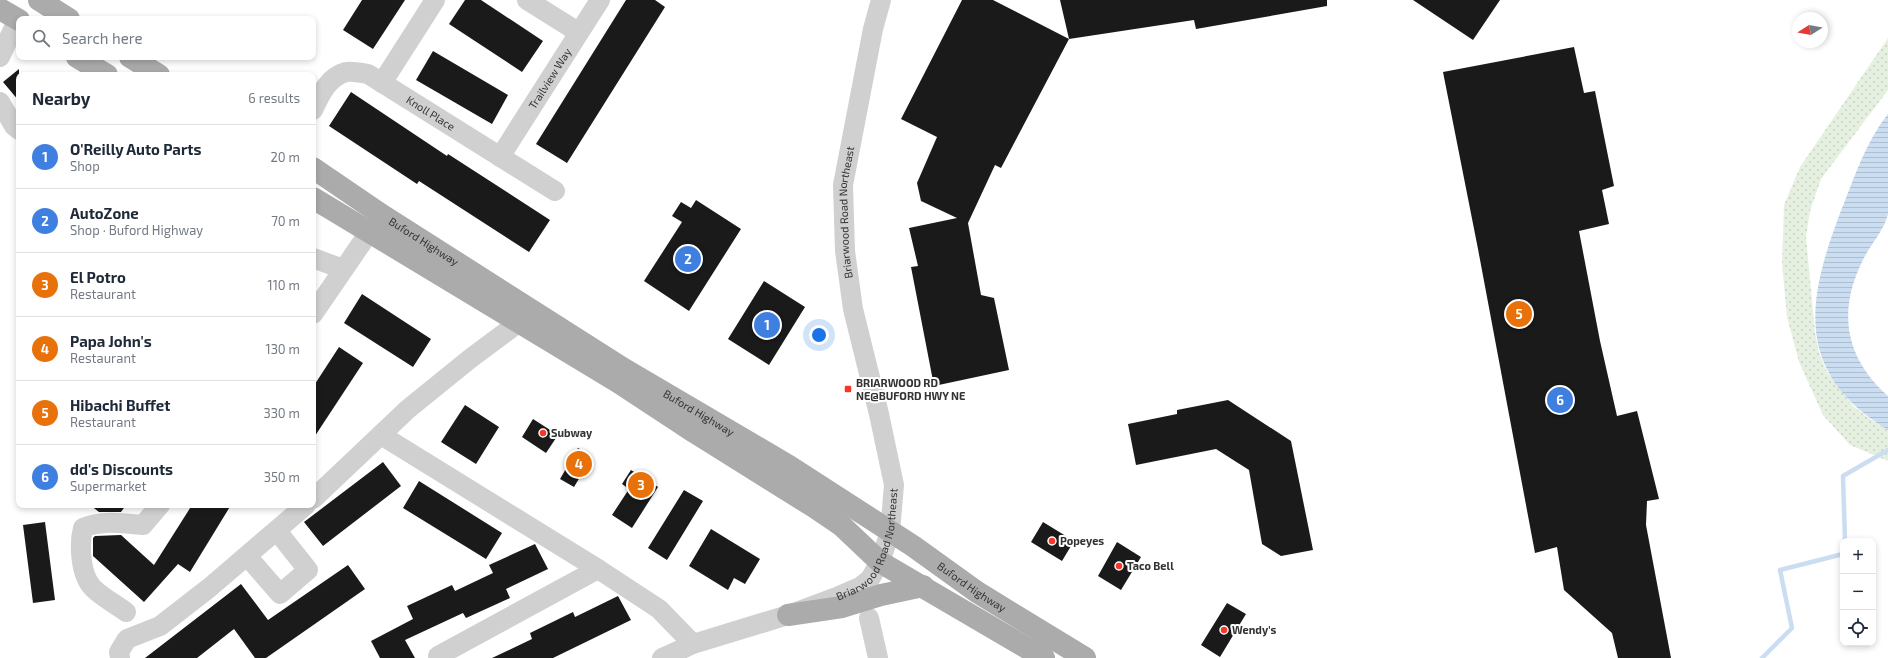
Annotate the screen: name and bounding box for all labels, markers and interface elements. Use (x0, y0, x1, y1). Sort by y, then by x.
north arrow (1792, 12, 1828, 48)
search box (16, 16, 316, 60)
icon: search (30, 27, 52, 49)
text: Search here (62, 29, 143, 47)
street label: Trailview Way (525, 45, 574, 111)
text: Nearby (32, 88, 90, 108)
text: 6 results (248, 90, 300, 106)
street label: Knoll Place (404, 93, 458, 133)
text: O'Reilly Auto Parts (70, 140, 201, 158)
street label: Briarwood Road Northeast (836, 145, 856, 280)
text: 1 (42, 149, 48, 165)
text: 20 m (271, 149, 300, 165)
text: Shop (70, 158, 100, 174)
text: AutoZone (70, 204, 139, 222)
text: 2 (41, 213, 49, 229)
text: 70 m (271, 213, 300, 229)
street label: Buford Highway (387, 214, 461, 268)
text: Shop · Buford Highway (70, 222, 203, 238)
pin: 2 (675, 244, 701, 274)
text: El Potro (70, 268, 126, 286)
text: 3 (41, 277, 49, 293)
text: 110 m (268, 277, 300, 293)
text: Restaurant (70, 286, 136, 302)
pin: 5 (1506, 299, 1532, 329)
pin: 1 (754, 310, 780, 340)
your location (809, 325, 829, 345)
text: Papa John's (70, 332, 152, 350)
text: 4 (41, 341, 49, 357)
text: 130 m (265, 341, 300, 357)
text: Restaurant (70, 350, 136, 366)
place label: BRIARWOOD RD NE@BUFORD HWY NE (856, 376, 965, 402)
marker: BRIARWOOD RD NE@BUFORD HWY NE (843, 384, 853, 394)
pin: 6 (1547, 385, 1573, 415)
street label: Buford Highway (661, 387, 737, 438)
text: Hibachi Buffet (70, 396, 170, 414)
text: 5 (41, 405, 49, 421)
text: 330 m (263, 405, 300, 421)
text: Restaurant (70, 414, 136, 430)
place label: Subway (551, 426, 593, 440)
marker: Subway (538, 428, 548, 438)
pin: 4 (566, 449, 592, 479)
text: dd's Discounts (70, 460, 173, 478)
text: 6 (41, 469, 49, 485)
text: 350 m (264, 469, 300, 485)
pin: 3 (628, 470, 654, 500)
text: Supermarket (70, 478, 147, 494)
street label: Briarwood Road Northeast (834, 488, 900, 602)
place label: Popeyes (1060, 534, 1104, 548)
marker: Popeyes (1047, 536, 1057, 546)
map controls (1840, 538, 1876, 646)
button: + (1840, 538, 1876, 574)
street label: Buford Highway (935, 559, 1009, 614)
place label: Taco Bell (1127, 559, 1174, 572)
marker: Taco Bell (1114, 561, 1124, 571)
button: − (1840, 574, 1876, 610)
button: locate (1840, 610, 1876, 646)
place label: Wendy's (1232, 623, 1276, 637)
marker: Wendy's (1219, 625, 1229, 635)

